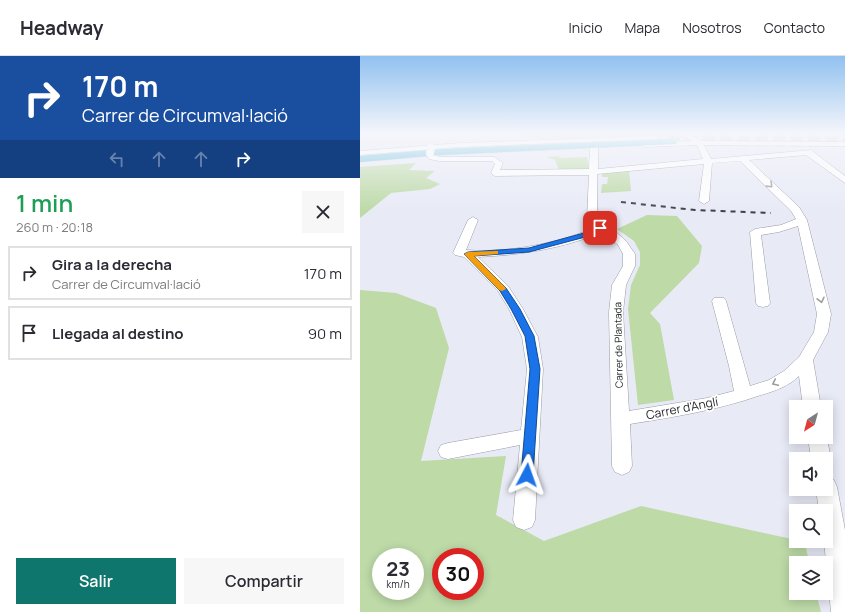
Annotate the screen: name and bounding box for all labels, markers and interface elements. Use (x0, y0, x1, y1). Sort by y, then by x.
text: Headway (20, 15, 103, 41)
text: Inicio (569, 18, 603, 37)
text: Mapa (625, 18, 660, 37)
text: Nosotros (682, 18, 742, 37)
text: Contacto (764, 18, 825, 37)
text: 170 m (82, 67, 158, 105)
icon: right (16, 72, 68, 124)
text: Carrer de Circumval·lació (82, 103, 288, 127)
icon: left (106, 148, 128, 170)
icon: ahead (148, 148, 170, 170)
icon: ahead (190, 148, 212, 170)
icon: right (232, 148, 254, 170)
one-way arrow (765, 180, 773, 188)
text: 1 min (16, 186, 73, 219)
button: close (302, 191, 344, 233)
pin (583, 211, 617, 245)
icon: arrive (589, 217, 611, 239)
text: 260 m · 20:18 (16, 218, 93, 236)
text: Gira a la derecha (52, 254, 172, 275)
icon: right (18, 262, 40, 284)
text: 170 m (304, 263, 342, 284)
text: Carrer de Circumval·lació (52, 275, 201, 293)
one-way arrow (816, 297, 824, 304)
street label: Carrer de Plantada (610, 302, 626, 388)
icon: arrive (18, 322, 40, 344)
text: Llegada al destino (52, 323, 184, 344)
text: 90 m (308, 323, 342, 344)
one-way arrow (771, 378, 779, 386)
street label: Carrer d'Anglí (644, 393, 720, 423)
north arrow (789, 400, 833, 444)
map controls (789, 400, 833, 600)
button: sound (789, 452, 833, 496)
position arrow (506, 454, 548, 496)
button: search (789, 504, 833, 548)
speed limit sign: 30 (432, 548, 484, 600)
text: 23 (386, 555, 410, 582)
button: layers (789, 556, 833, 600)
button: Salir (16, 558, 176, 604)
button: Compartir (184, 558, 344, 604)
text: km/h (386, 577, 410, 591)

